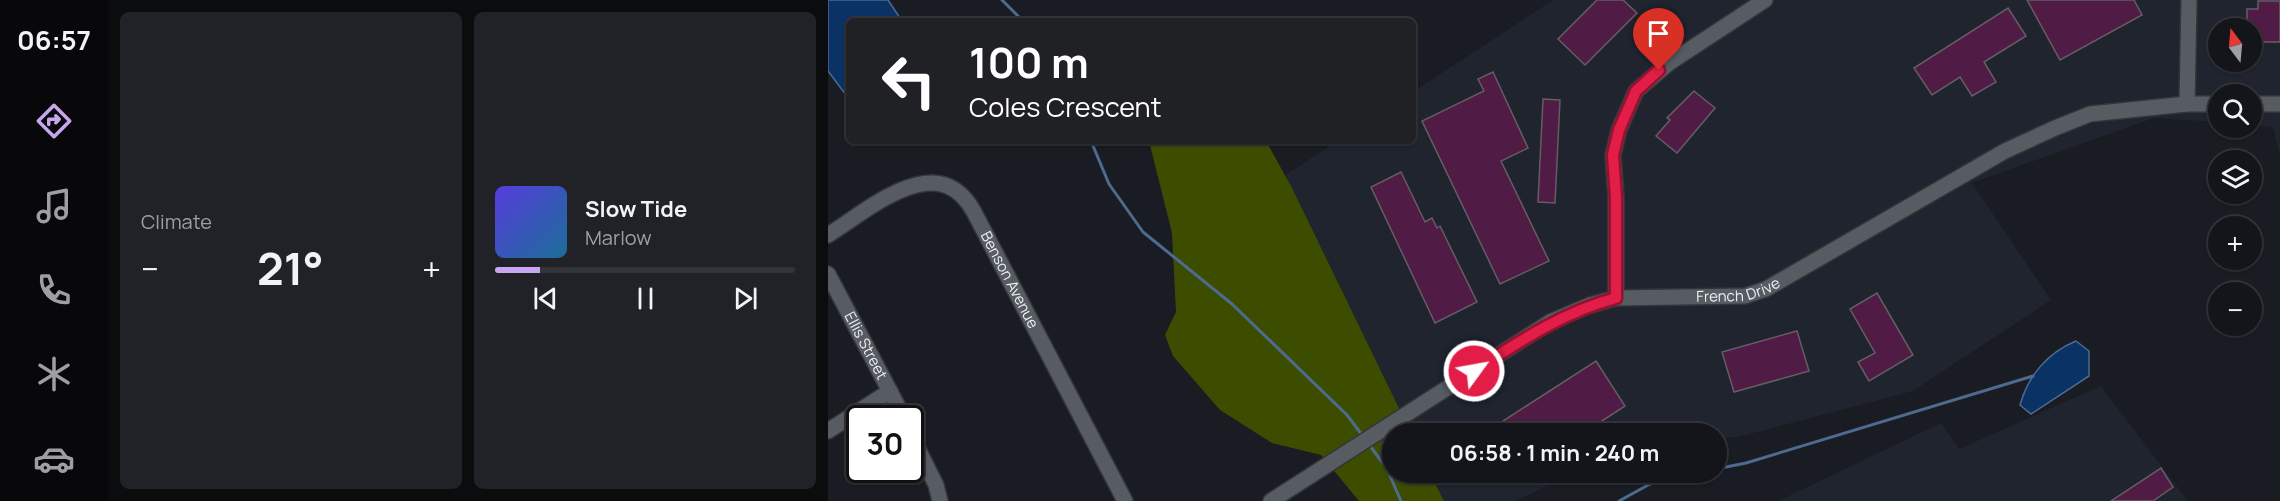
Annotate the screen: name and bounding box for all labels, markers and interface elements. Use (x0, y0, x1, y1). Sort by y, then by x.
pin (1633, 8, 1684, 70)
icon: arrive (1642, 17, 1675, 50)
north arrow (2208, 18, 2262, 72)
map controls (2208, 18, 2262, 336)
text: 06:57 (17, 21, 91, 58)
text: 100 m (969, 33, 1089, 91)
icon: left (870, 42, 948, 120)
button: search (2208, 84, 2262, 138)
text: Coles Crescent (969, 88, 1161, 125)
icon: directions (33, 100, 75, 142)
button: layers (2208, 150, 2262, 204)
icon: music (33, 185, 75, 227)
text: Slow Tide (585, 194, 687, 224)
text: Climate (141, 208, 212, 235)
button: + (2208, 216, 2262, 270)
text: Marlow (585, 224, 652, 251)
street label: Benson Avenue (976, 227, 1044, 332)
text: 21° (257, 237, 324, 299)
text: − (141, 246, 159, 291)
text: + (422, 246, 441, 291)
icon: phone (33, 269, 75, 311)
street label: French Drive (1696, 272, 1784, 307)
icon: previous (529, 282, 562, 315)
icon: pause (629, 282, 662, 315)
icon: next (729, 282, 762, 315)
button: − (2208, 282, 2262, 336)
street label: Ellis Street (840, 308, 893, 383)
position arrow (1442, 339, 1506, 403)
icon: climate (33, 353, 75, 395)
speed limit sign: 30 (846, 405, 924, 483)
icon: car (33, 438, 75, 480)
text: 06:58 · 1 min · 240 m (1450, 438, 1659, 468)

